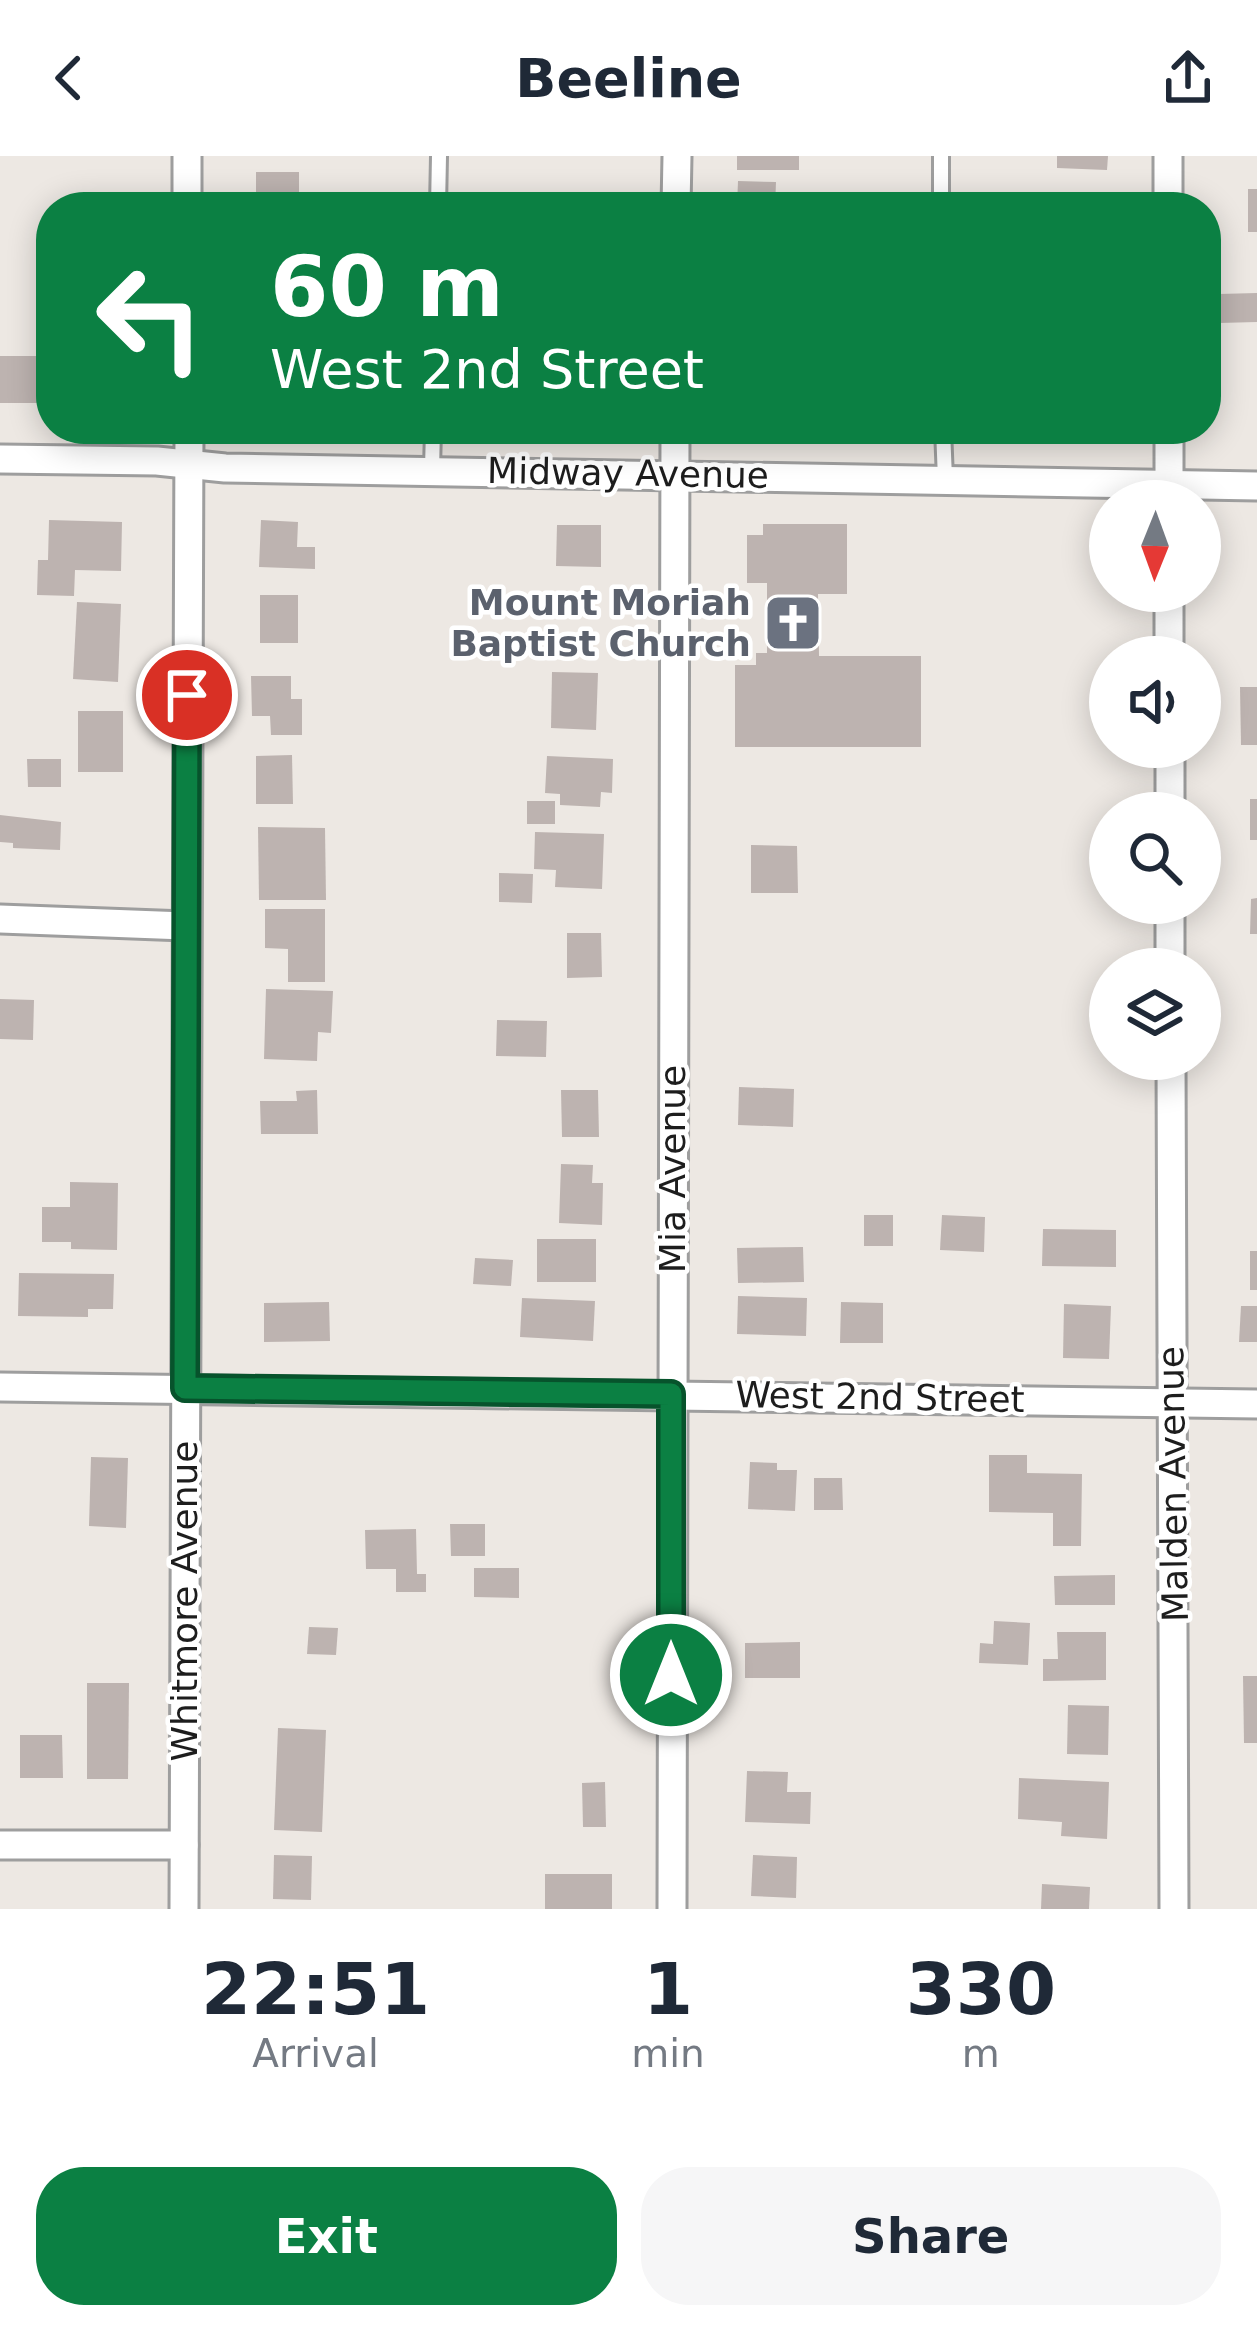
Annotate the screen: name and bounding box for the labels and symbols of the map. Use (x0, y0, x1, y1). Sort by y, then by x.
street label: Midway Avenue (487, 450, 769, 496)
north arrow (1089, 480, 1221, 612)
place label: Mount Moriah Baptist Church (450, 582, 751, 664)
church icon: Mount Moriah Baptist Church (762, 592, 824, 654)
pin (136, 644, 238, 746)
street label: Mia Avenue (652, 1065, 693, 1273)
street label: Malden Avenue (1150, 1346, 1196, 1622)
street label: West 2nd Street (735, 1374, 1025, 1420)
street label: Whitmore Avenue (164, 1441, 205, 1761)
position arrow (608, 1612, 734, 1738)

